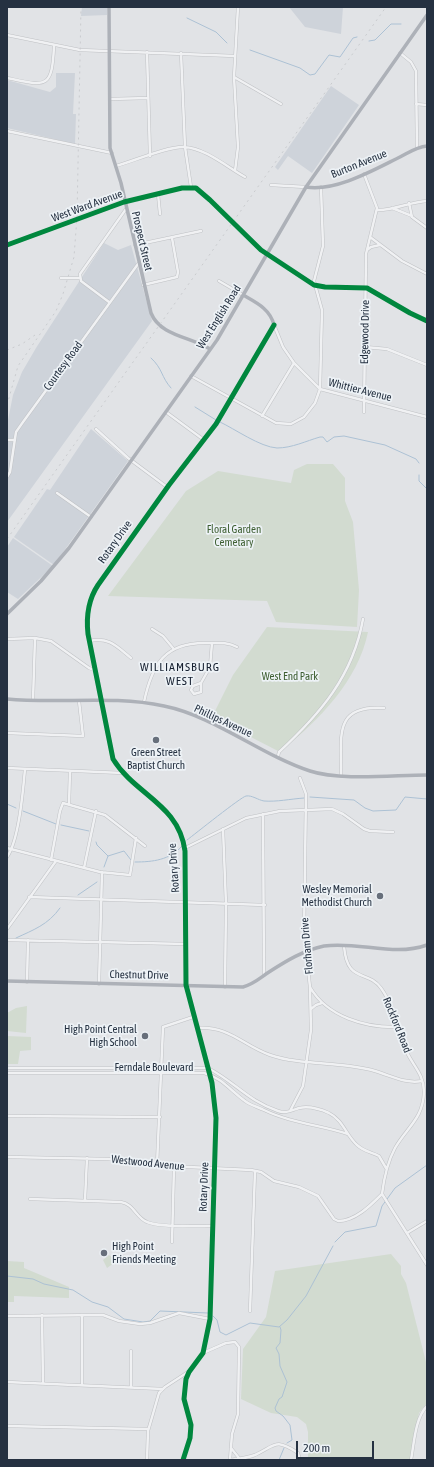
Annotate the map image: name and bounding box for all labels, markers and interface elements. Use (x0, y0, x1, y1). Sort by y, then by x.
street label: Burton Avenue (329, 147, 389, 181)
street label: West Ward Avenue (50, 187, 124, 225)
street label: Prospect Street (129, 210, 155, 272)
street label: West English Road (194, 282, 244, 352)
street label: Edgewood Drive (358, 300, 372, 364)
street label: Courtesy Road (41, 339, 85, 393)
street label: Whittier Avenue (327, 376, 393, 404)
street label: Rotary Drive (95, 518, 135, 566)
park label: Floral Garden Cemetary (207, 523, 261, 549)
district label: WILLIAMSBURG WEST (140, 660, 220, 688)
park label: West End Park (262, 670, 318, 684)
street label: Phillips Avenue (192, 702, 254, 740)
marker: Green Street Baptist Church (151, 735, 161, 745)
place label: Green Street Baptist Church (127, 746, 185, 772)
street label: Rotary Drive (166, 843, 182, 893)
place label: Wesley Memorial Methodist Church (301, 883, 372, 909)
marker: Wesley Memorial Methodist Church (375, 891, 385, 901)
street label: Florham Drive (298, 917, 316, 975)
street label: Chestnut Drive (109, 968, 169, 982)
street label: Rockford Road (380, 995, 414, 1055)
place label: High Point Central High School (64, 1023, 137, 1049)
marker: High Point Central High School (140, 1031, 150, 1041)
street label: Ferndale Boulevard (115, 1061, 193, 1075)
street label: Westwood Avenue (111, 1153, 185, 1173)
street label: Rotary Drive (197, 1162, 211, 1212)
place label: High Point Friends Meeting (112, 1240, 176, 1266)
marker: High Point Friends Meeting (99, 1248, 109, 1258)
scale bar (298, 1433, 376, 1459)
text: 200 m (303, 1441, 330, 1455)

